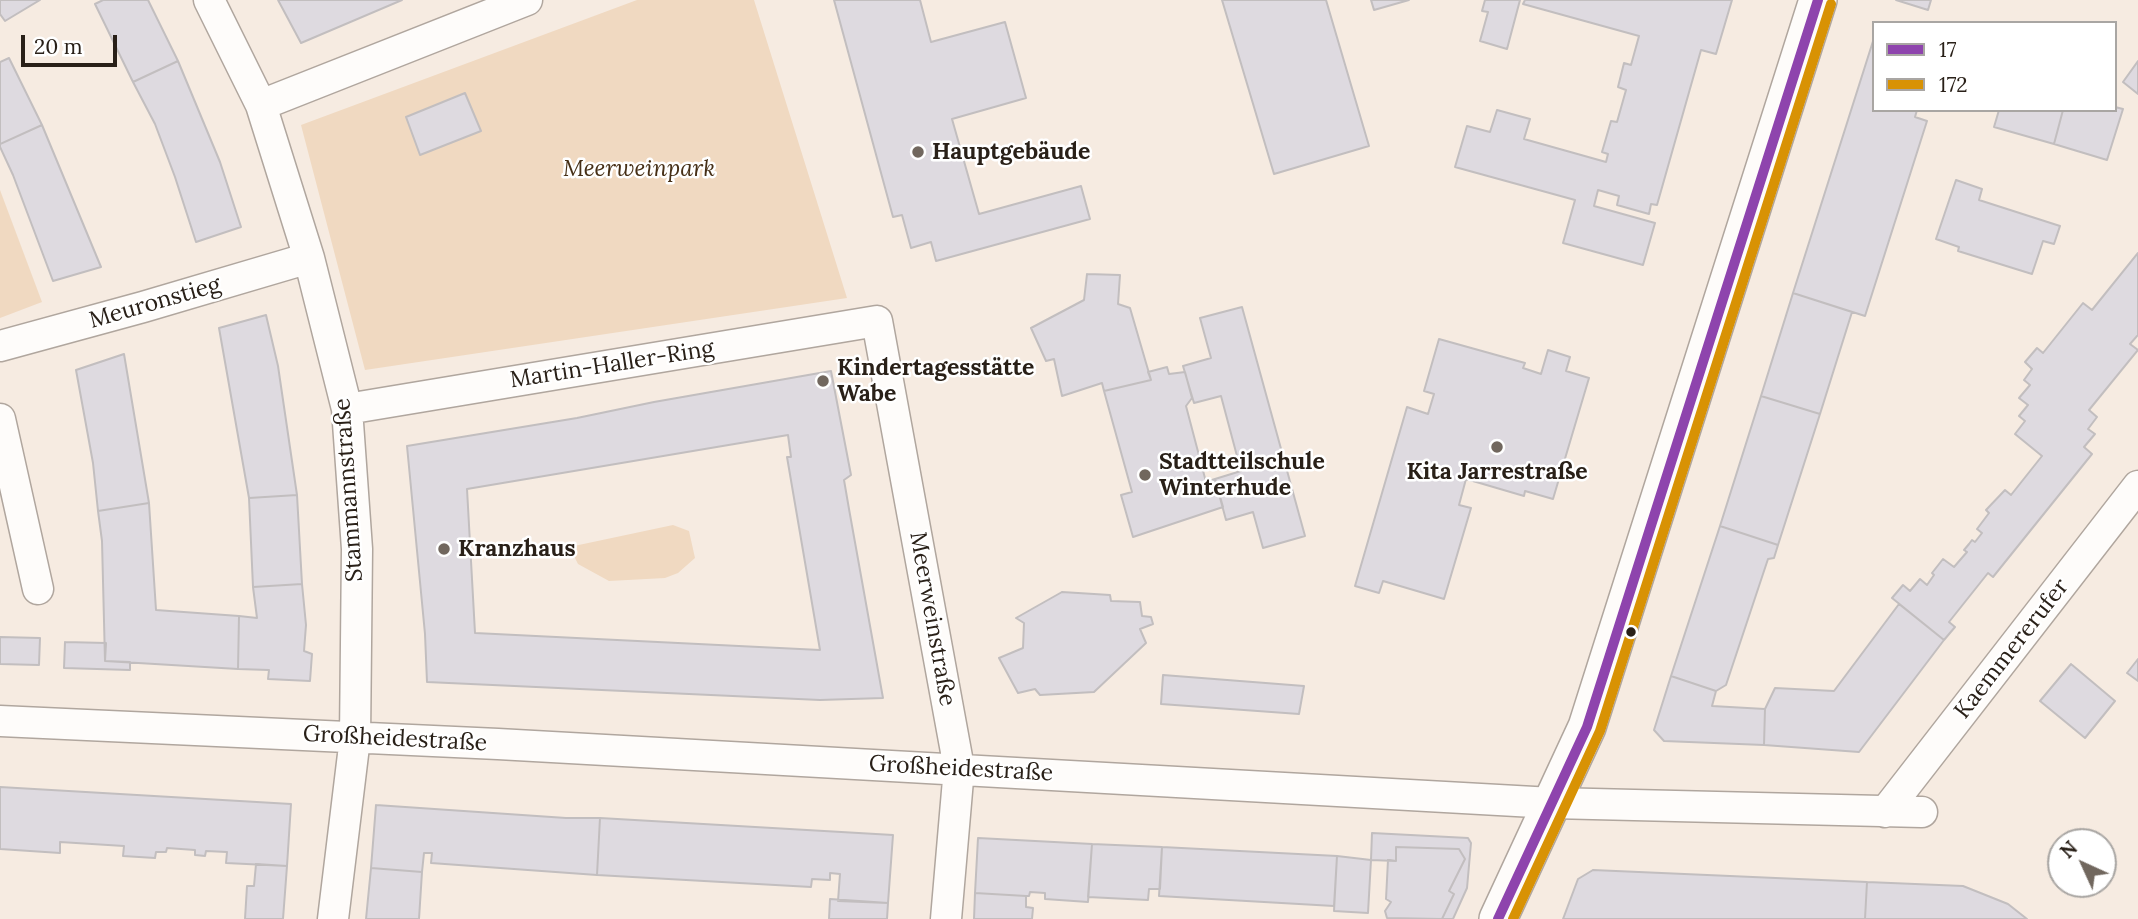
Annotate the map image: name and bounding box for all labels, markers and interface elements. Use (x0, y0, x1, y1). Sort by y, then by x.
scale bar (24, 21, 121, 65)
legend (1872, 21, 2117, 112)
text: 20 m (34, 33, 83, 60)
text: 17 (1939, 36, 1956, 63)
text: 172 (1939, 71, 1968, 98)
place label: Hauptgebäude (932, 138, 1090, 166)
marker: Hauptgebäude (910, 144, 926, 160)
park label: Meerweinpark (563, 155, 715, 183)
street label: Meuronstieg (86, 271, 224, 335)
street label: Martin-Haller-Ring (508, 335, 716, 395)
place label: Kindertagesstätte Wabe (837, 354, 1034, 408)
marker: Kindertagesstätte Wabe (815, 373, 831, 389)
street label: Stammannstraße (329, 397, 369, 583)
marker: Kita Jarrestraße (1489, 439, 1505, 455)
place label: Stadtteilschule Winterhude (1159, 448, 1325, 502)
place label: Kita Jarrestraße (1406, 458, 1588, 486)
marker: Stadtteilschule Winterhude (1137, 467, 1153, 483)
street label: Meerweinstraße (903, 530, 961, 708)
place label: Kranzhaus (458, 535, 576, 563)
marker: Kranzhaus (436, 541, 452, 557)
street label: Kaemmererufer (1949, 574, 2075, 724)
unlabelled marker (1624, 625, 1638, 639)
street label: Großheidestraße (302, 720, 488, 758)
street label: Großheidestraße (868, 750, 1054, 788)
north arrow (2047, 828, 2117, 898)
text: N (2055, 836, 2082, 863)

